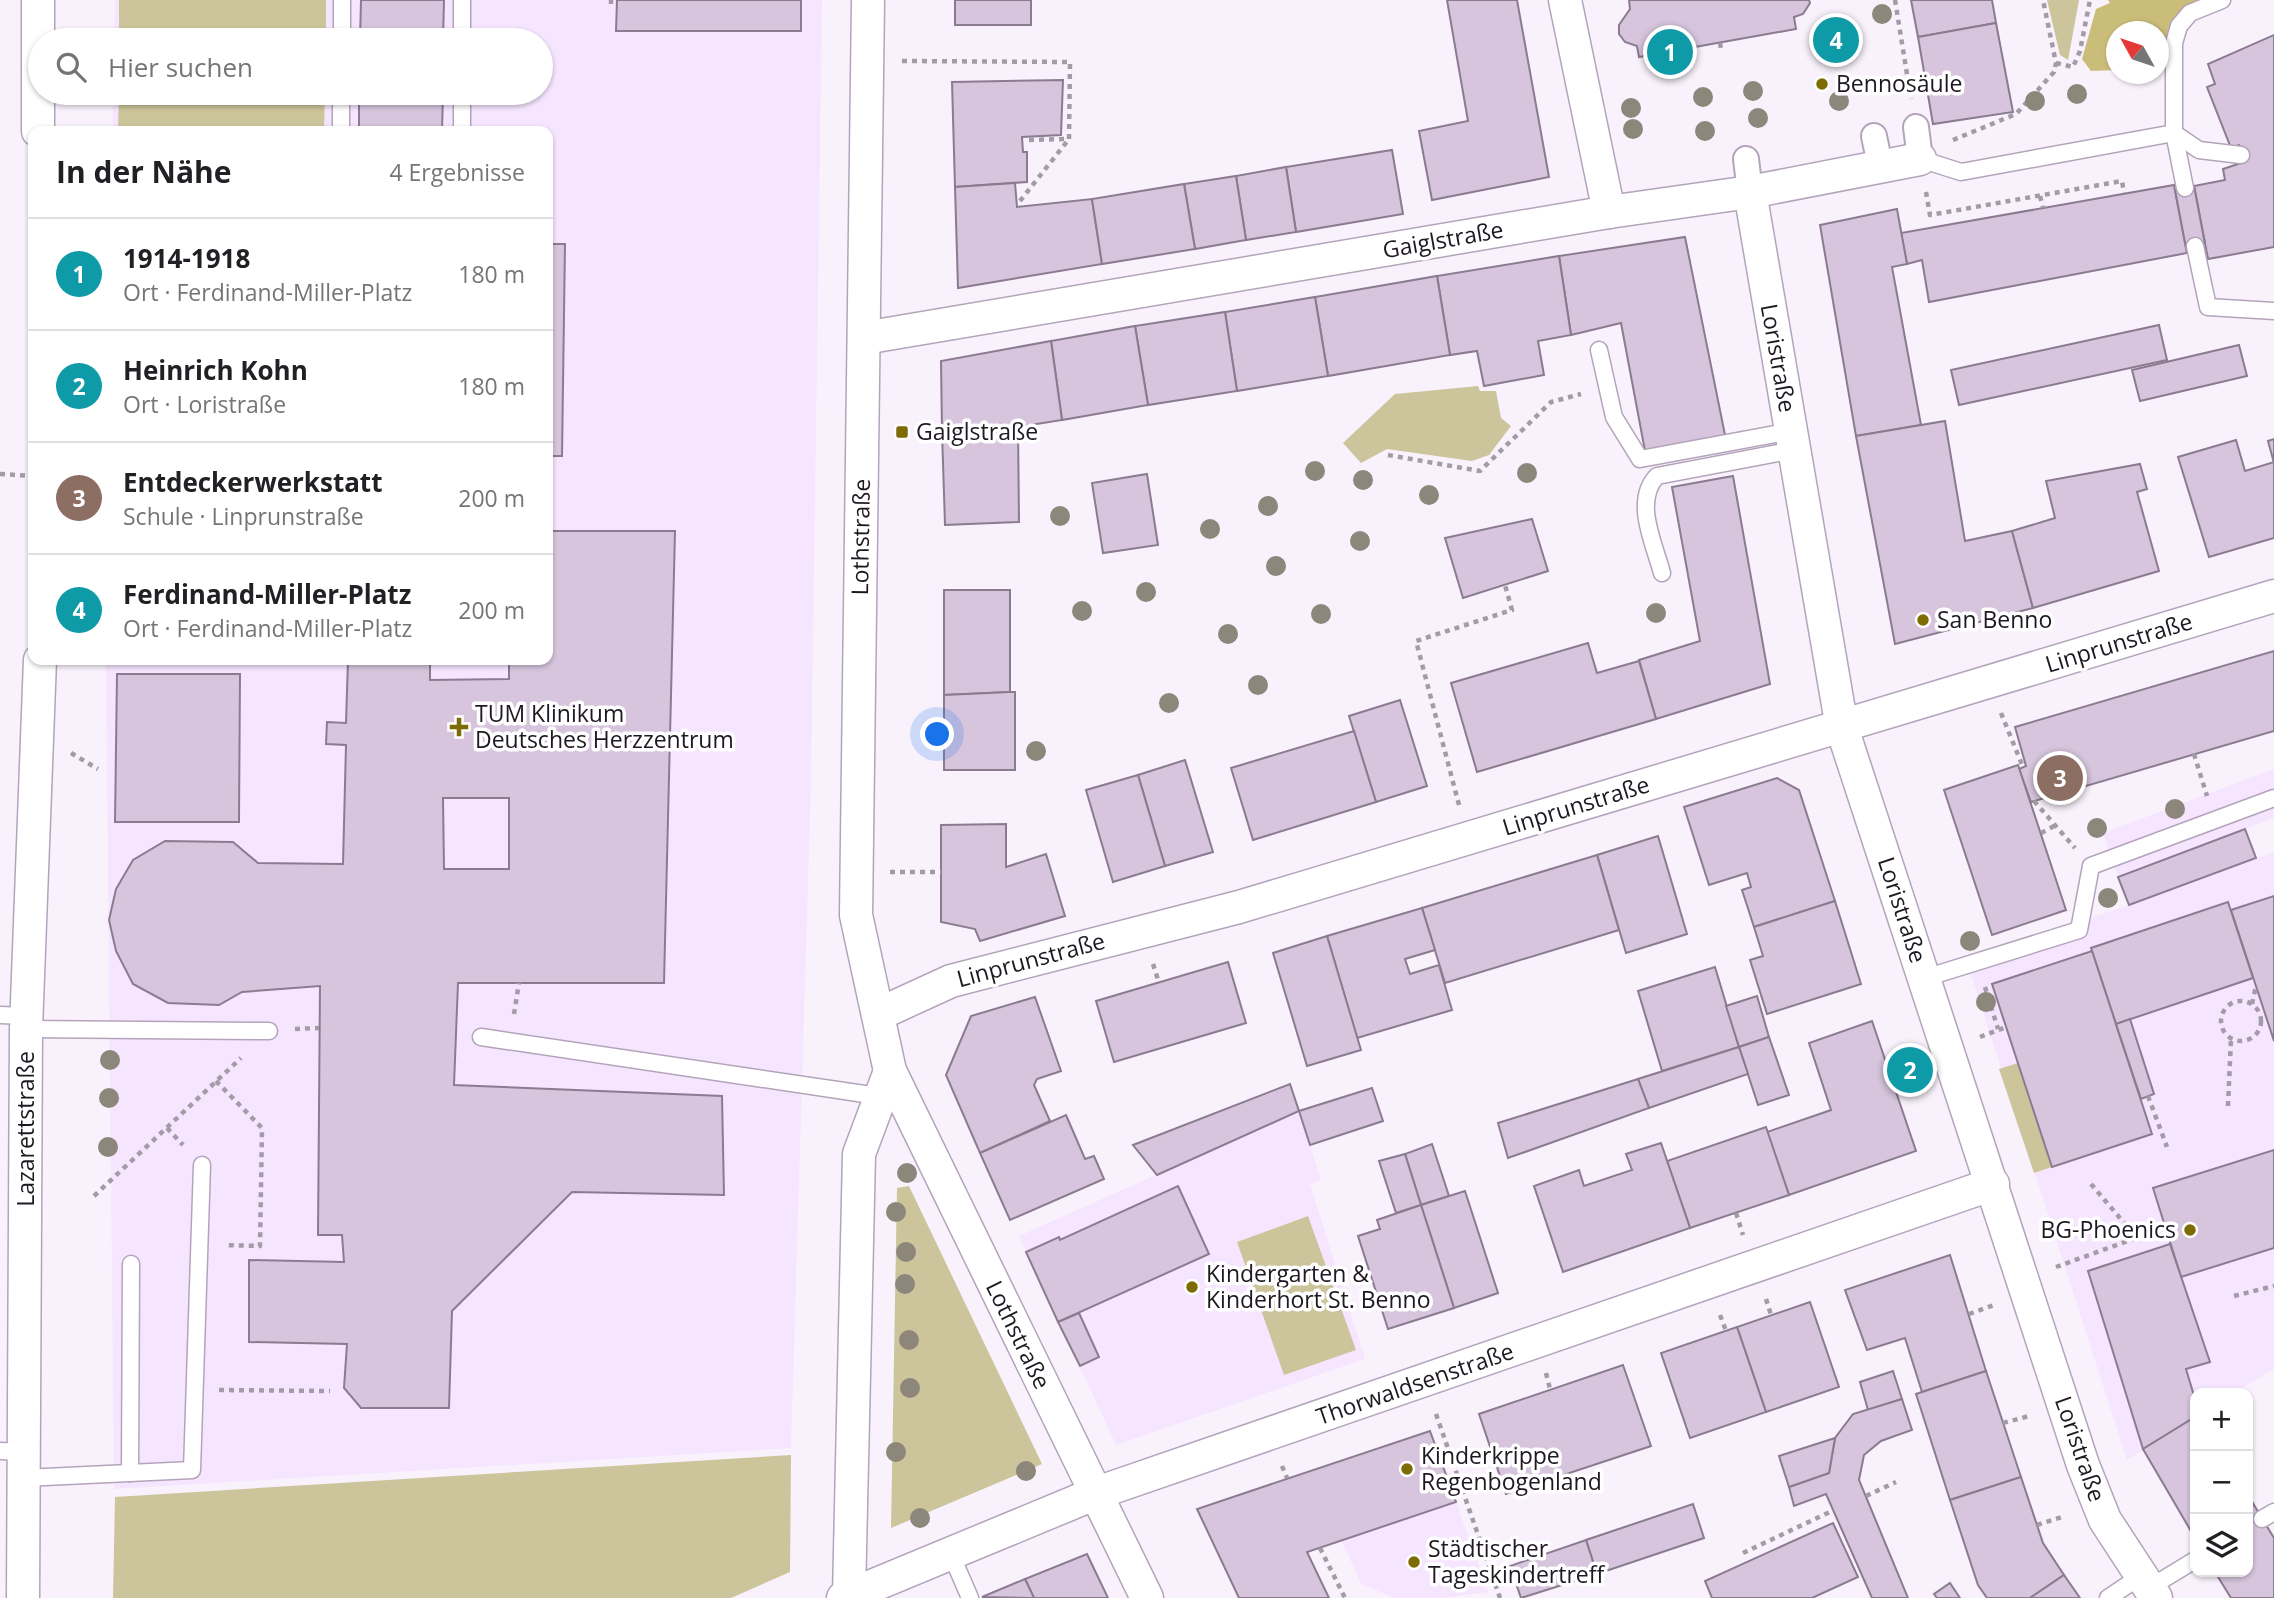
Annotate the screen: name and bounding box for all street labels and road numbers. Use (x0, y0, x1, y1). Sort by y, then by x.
street label: Gaiglstraße (1380, 213, 1506, 265)
street label: Loristraße (1754, 301, 1804, 415)
street label: Lothstraße (843, 478, 877, 596)
street label: Linprunstraße (2041, 604, 2196, 680)
street label: Linprunstraße (1498, 767, 1653, 843)
street label: Loristraße (1871, 853, 1935, 967)
street label: Linprunstraße (953, 924, 1108, 994)
street label: Lazarettstraße (9, 1051, 41, 1207)
street label: Lothstraße (979, 1275, 1059, 1394)
street label: Thorwaldsenstraße (1312, 1334, 1518, 1432)
street label: Loristraße (2048, 1392, 2114, 1506)

